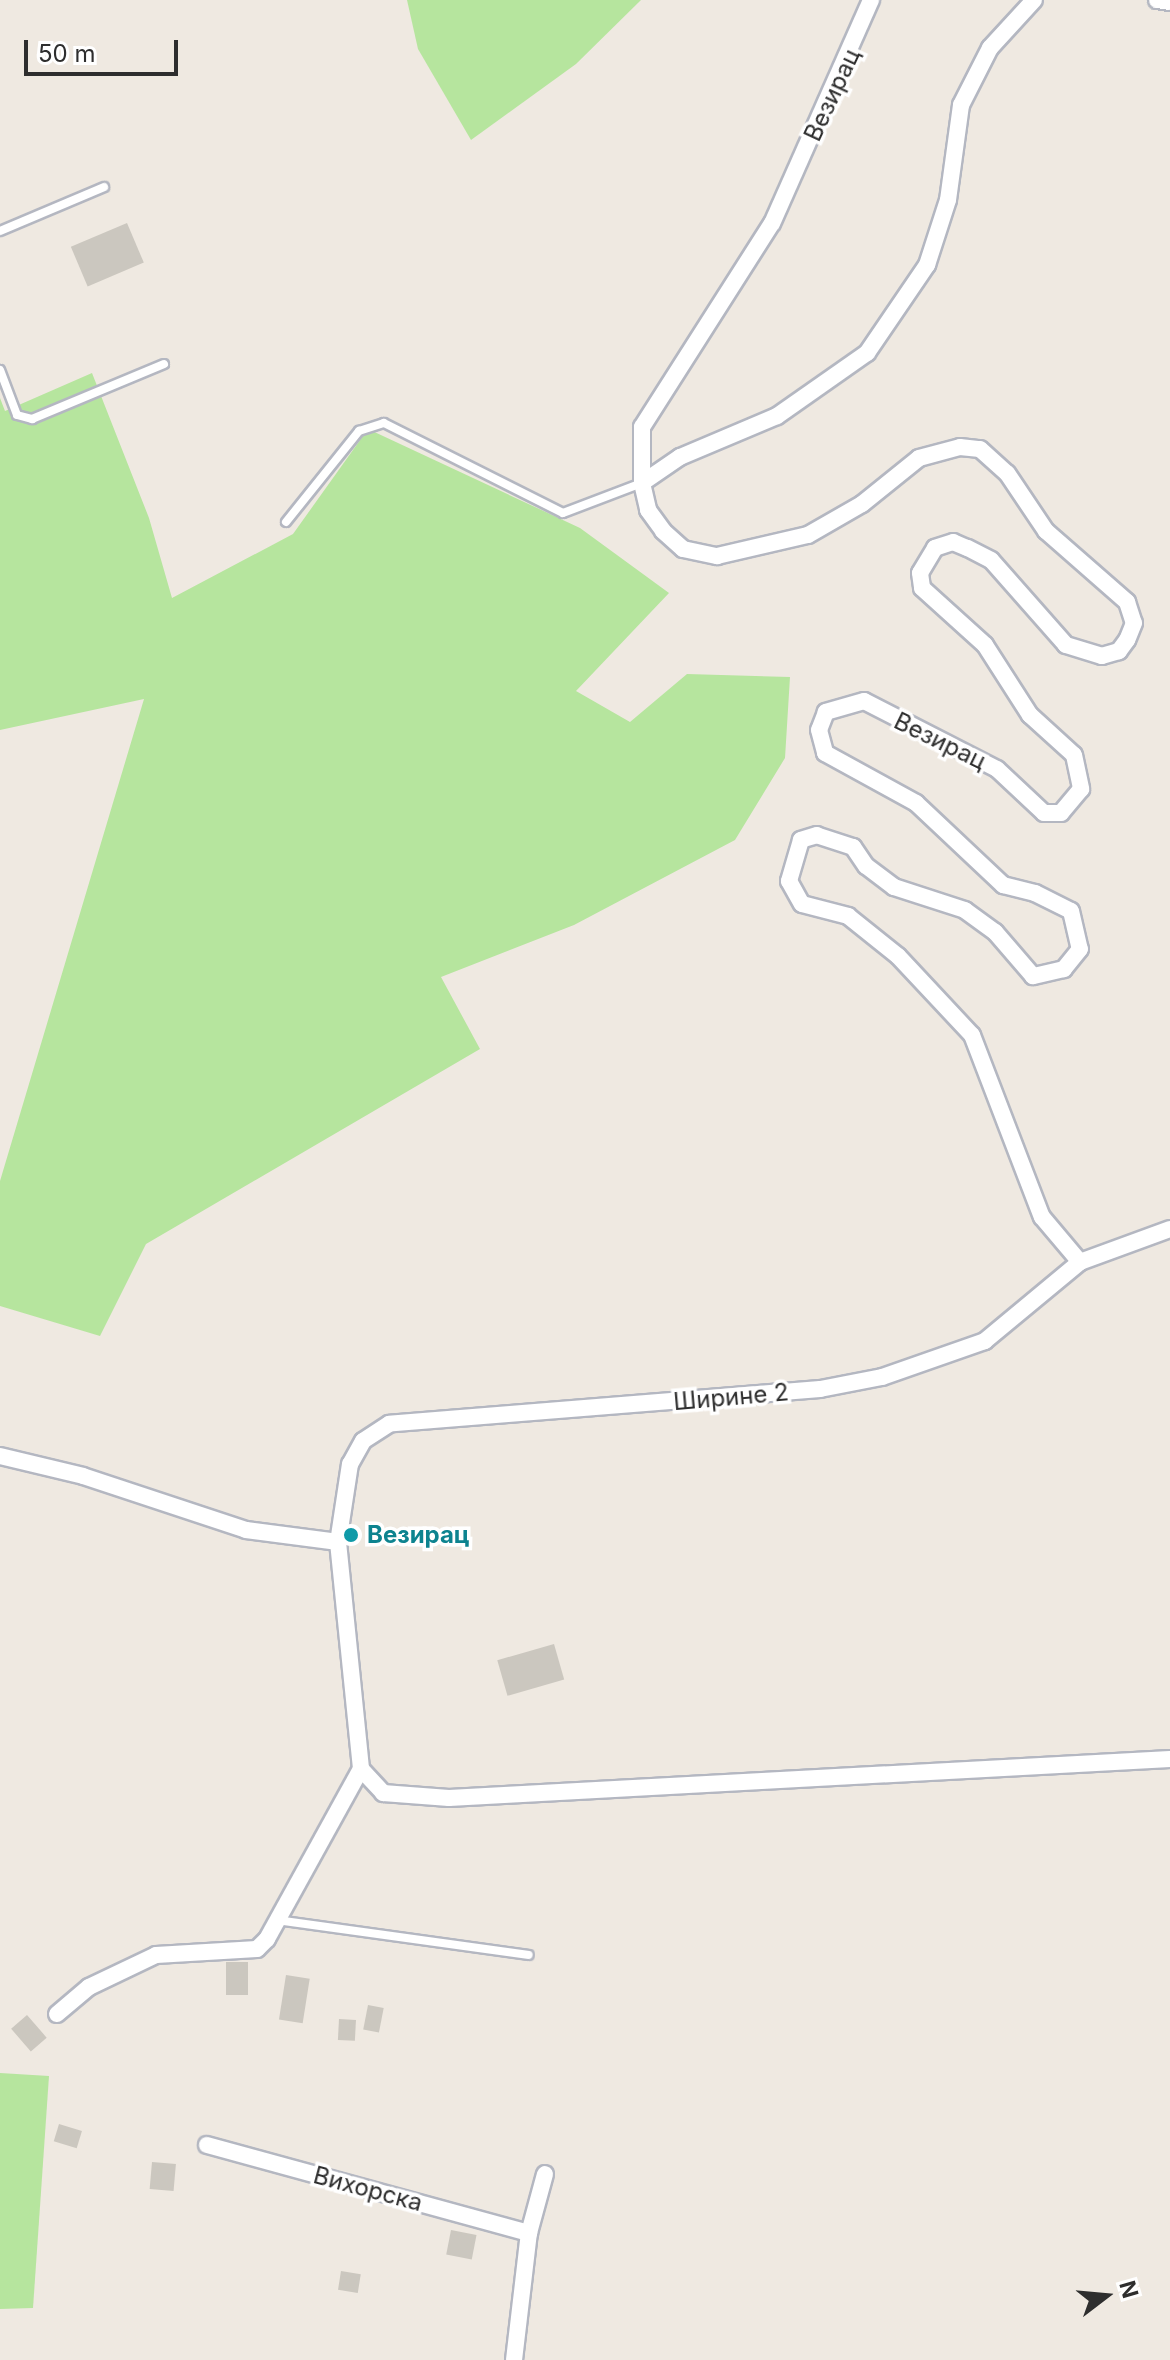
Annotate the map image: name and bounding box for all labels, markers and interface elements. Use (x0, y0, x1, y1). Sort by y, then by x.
scale bar (28, 24, 182, 74)
text: 50 m (38, 39, 96, 68)
street label: Везирац (798, 44, 866, 146)
street label: Везирац (889, 706, 991, 776)
street label: Ширине 2 (672, 1378, 790, 1416)
place label: Везирац (367, 1521, 470, 1549)
marker: Везирац (342, 1526, 360, 1544)
street label: Вихорска (310, 2161, 426, 2217)
north arrow (1066, 2256, 1146, 2336)
text: N (1114, 2278, 1144, 2301)

